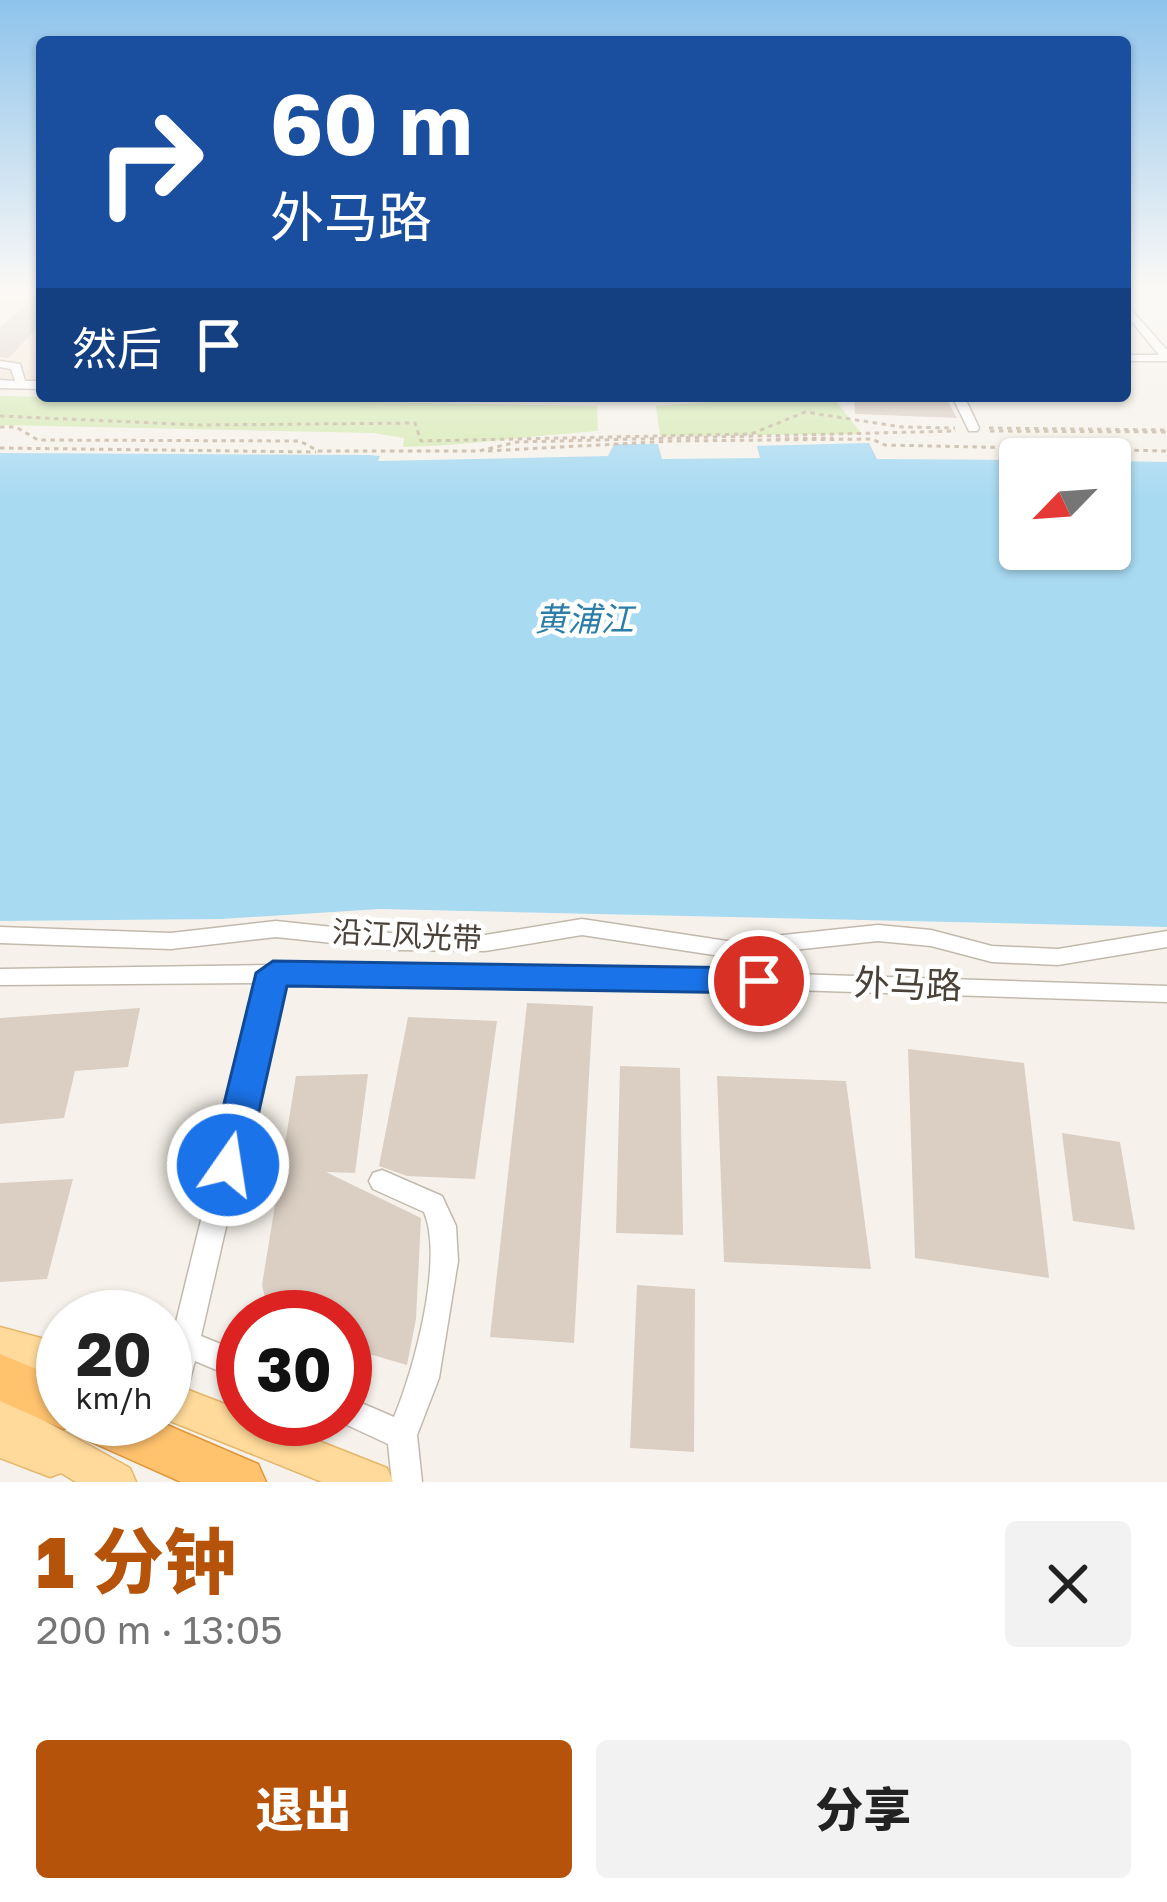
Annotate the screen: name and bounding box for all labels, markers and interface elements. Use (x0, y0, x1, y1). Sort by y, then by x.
text: 60 m (270, 73, 472, 173)
icon: right (72, 84, 228, 240)
text: 外马路 (270, 184, 432, 249)
icon: arrive (186, 312, 252, 378)
text: 然后 (72, 321, 162, 375)
north arrow (999, 438, 1131, 570)
map controls (999, 438, 1131, 570)
water label: 黄浦江 (535, 599, 637, 638)
street label: 沿江风光带 (331, 913, 483, 957)
pin (708, 930, 810, 1032)
icon: arrive (726, 948, 792, 1014)
street label: 外马路 (853, 960, 963, 1007)
position arrow (165, 1102, 291, 1228)
speed limit sign: 30 (216, 1290, 372, 1446)
text: 20 (76, 1317, 152, 1389)
text: km/h (76, 1380, 152, 1416)
text: 1 分钟 (36, 1517, 236, 1604)
button: close (1005, 1521, 1131, 1647)
text: 200 m · 13:05 (36, 1606, 283, 1653)
button: 退出 (36, 1740, 572, 1878)
button: 分享 (596, 1740, 1131, 1878)

